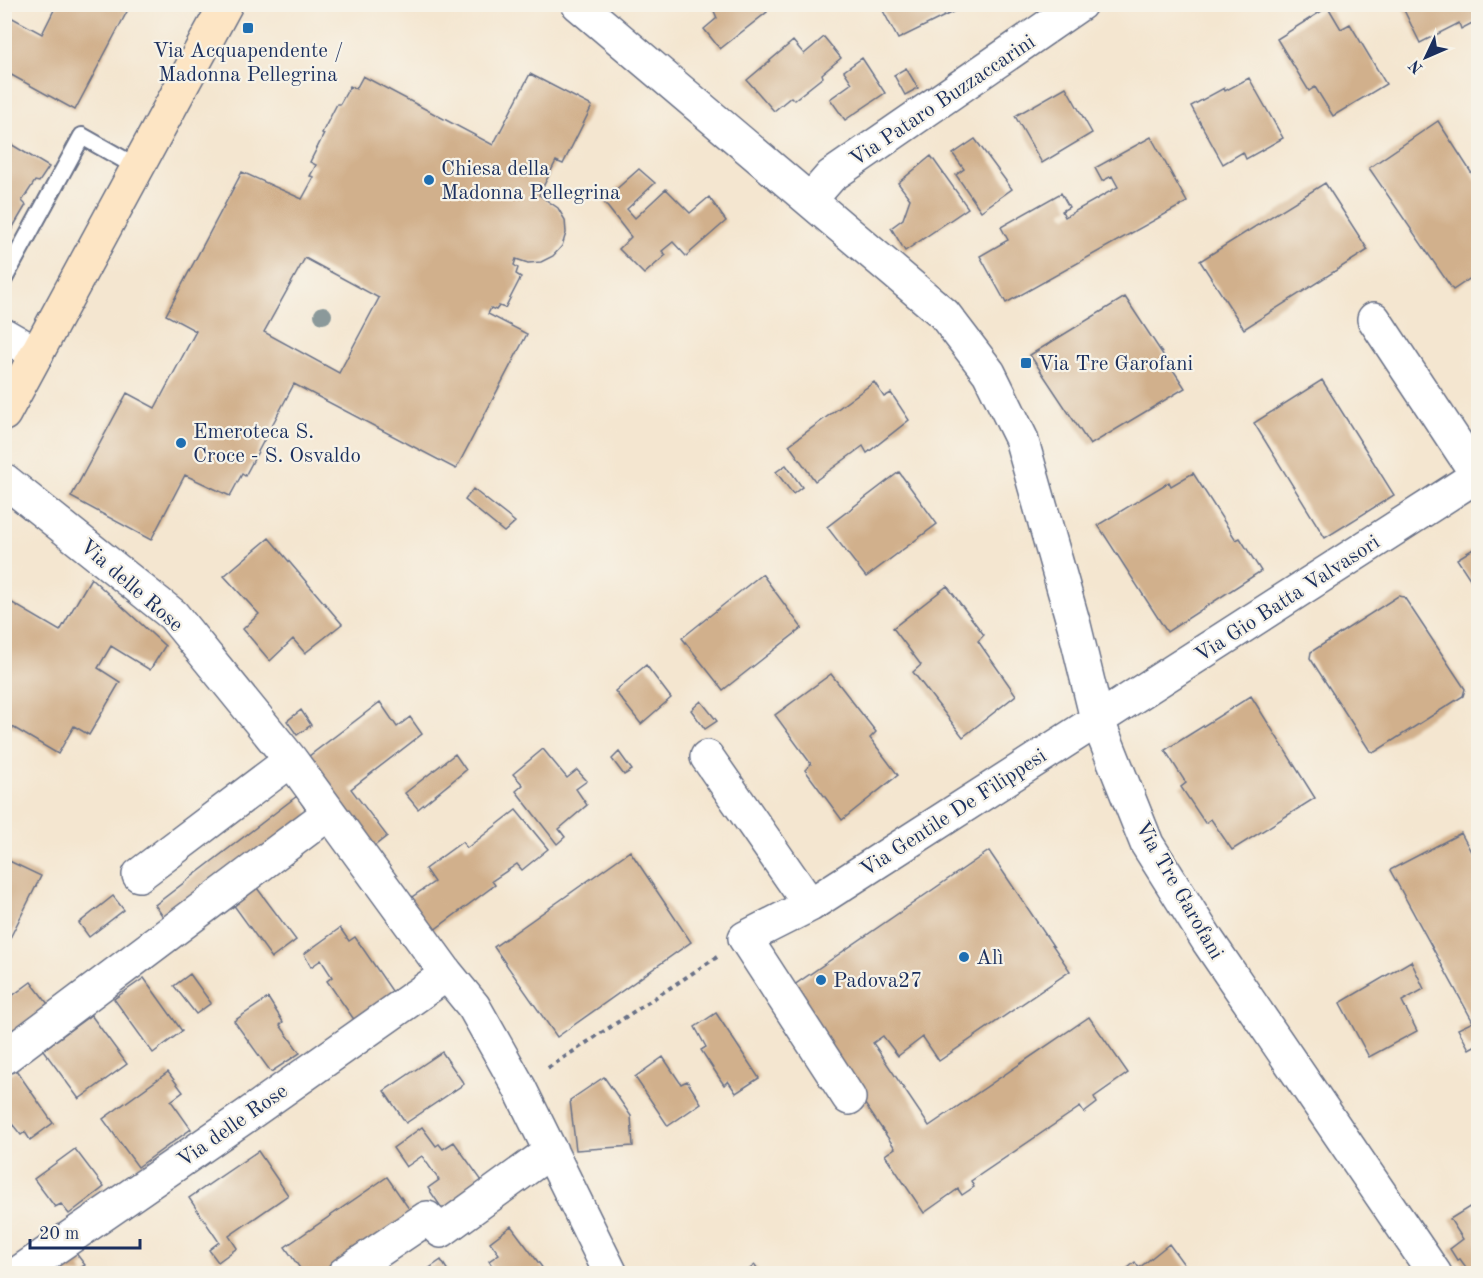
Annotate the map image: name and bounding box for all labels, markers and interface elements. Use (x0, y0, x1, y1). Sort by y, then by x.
marker: Via Acquapendente / Madonna Pellegrina (241, 21, 255, 35)
north arrow (1396, 27, 1456, 87)
street label: Via Pataro Buzzaccarini (847, 32, 1039, 171)
place label: Via Acquapendente / Madonna Pellegrina (153, 41, 343, 86)
text: N (1406, 56, 1427, 76)
place label: Chiesa della Madonna Pellegrina (441, 159, 620, 204)
marker: Chiesa della Madonna Pellegrina (422, 173, 436, 187)
place label: Via Tre Garofani (1038, 354, 1193, 375)
marker: Via Tre Garofani (1019, 356, 1033, 370)
place label: Emeroteca S. Croce - S. Osvaldo (193, 422, 361, 467)
marker: Emeroteca S. Croce - S. Osvaldo (174, 436, 188, 450)
street label: Via Gio Batta Valvasori (1192, 532, 1384, 667)
street label: Via delle Rose (75, 536, 187, 636)
street label: Via Gentile De Filippesi (857, 745, 1050, 881)
street label: Via Tre Garofani (1131, 818, 1227, 963)
place label: Alì (976, 948, 1003, 969)
marker: Alì (957, 950, 971, 964)
place label: Padova27 (833, 971, 922, 992)
marker: Padova27 (814, 973, 828, 987)
street label: Via delle Rose (174, 1081, 292, 1172)
scale bar (30, 1212, 140, 1250)
text: 20 m (39, 1225, 79, 1243)

